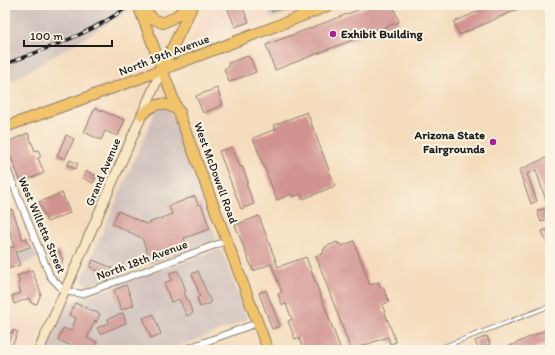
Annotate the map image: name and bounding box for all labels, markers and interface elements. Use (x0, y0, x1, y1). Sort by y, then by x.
scale bar (24, 22, 112, 48)
place label: Exhibit Building (341, 27, 423, 42)
text: 100 m (30, 29, 63, 43)
marker: Exhibit Building (328, 29, 338, 39)
street label: North 19th Avenue (117, 31, 211, 79)
street label: West McDowell Road (191, 120, 241, 226)
place label: Arizona State Fairgrounds (413, 128, 486, 157)
street label: Grand Avenue (82, 136, 124, 208)
marker: Arizona State Fairgrounds (488, 137, 498, 147)
street label: West Willetta Street (15, 175, 69, 276)
street label: North 18th Avenue (94, 237, 190, 283)

